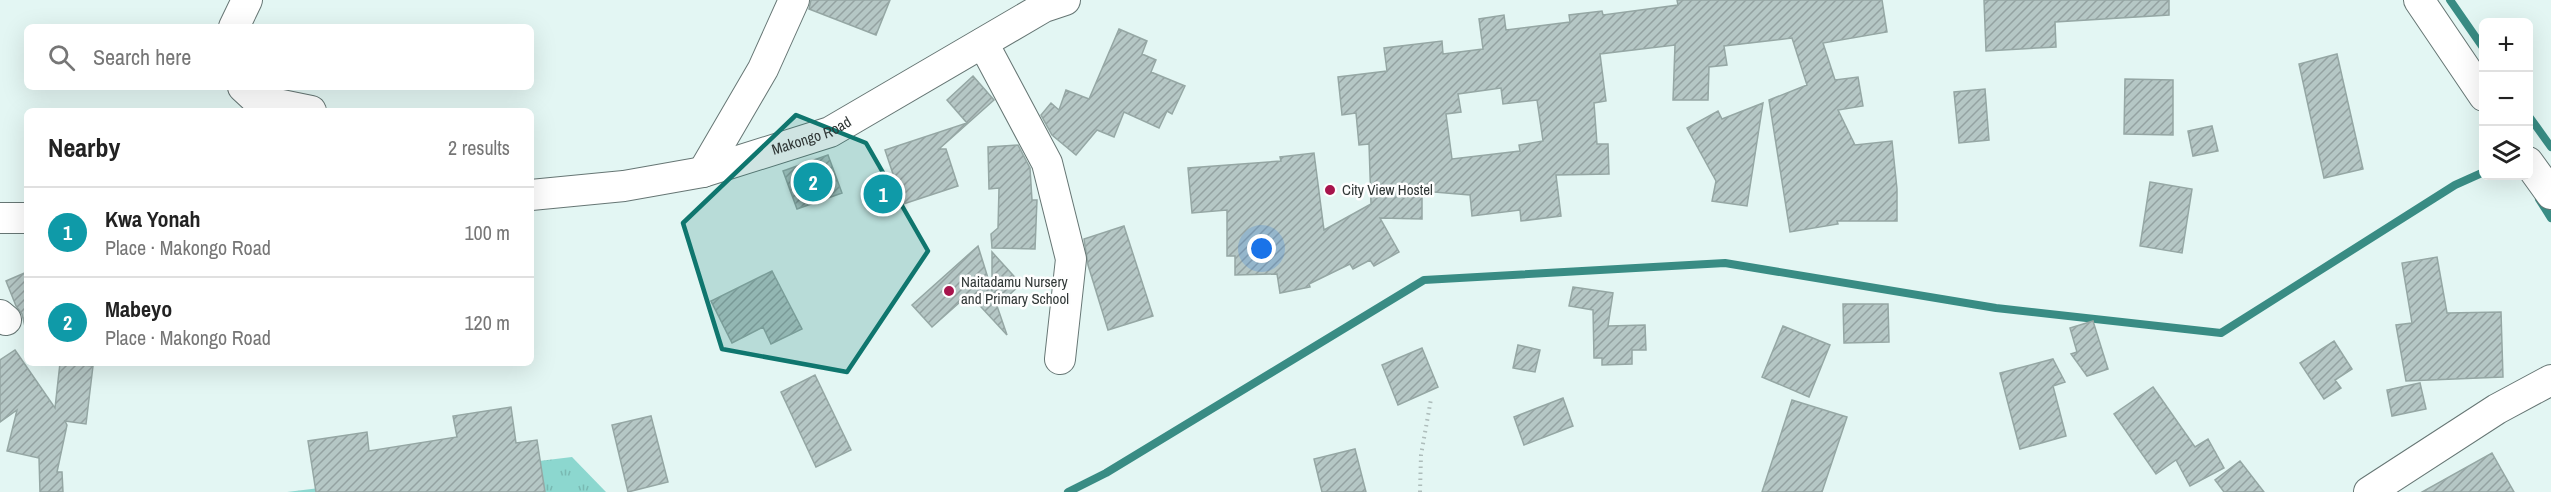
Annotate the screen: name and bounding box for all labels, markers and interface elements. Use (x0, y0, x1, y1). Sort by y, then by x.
map controls (2479, 18, 2533, 180)
button: + (2479, 18, 2533, 72)
search box (24, 24, 534, 90)
icon: search (45, 41, 78, 74)
text: Search here (93, 42, 191, 72)
button: − (2479, 72, 2533, 126)
street label: Makongo Road (769, 111, 855, 160)
button: layers (2479, 126, 2533, 180)
text: Nearby (48, 130, 120, 165)
text: 2 results (448, 134, 510, 161)
pin: 2 (794, 160, 832, 204)
pin: 1 (864, 172, 902, 216)
place label: City View Hostel (1342, 179, 1433, 200)
marker: City View Hostel (1323, 183, 1337, 197)
text: Kwa Yonah (105, 204, 201, 234)
text: 1 (63, 219, 72, 246)
text: 100 m (464, 219, 510, 246)
text: Place · Makongo Road (105, 234, 271, 261)
your location (1247, 234, 1276, 263)
place label: Naitadamu Nursery and Primary School (961, 271, 1069, 309)
marker: Naitadamu Nursery and Primary School (942, 284, 956, 298)
text: Mabeyo (105, 294, 172, 324)
text: 2 (63, 309, 72, 336)
text: 120 m (464, 309, 510, 336)
text: Place · Makongo Road (105, 324, 271, 351)

